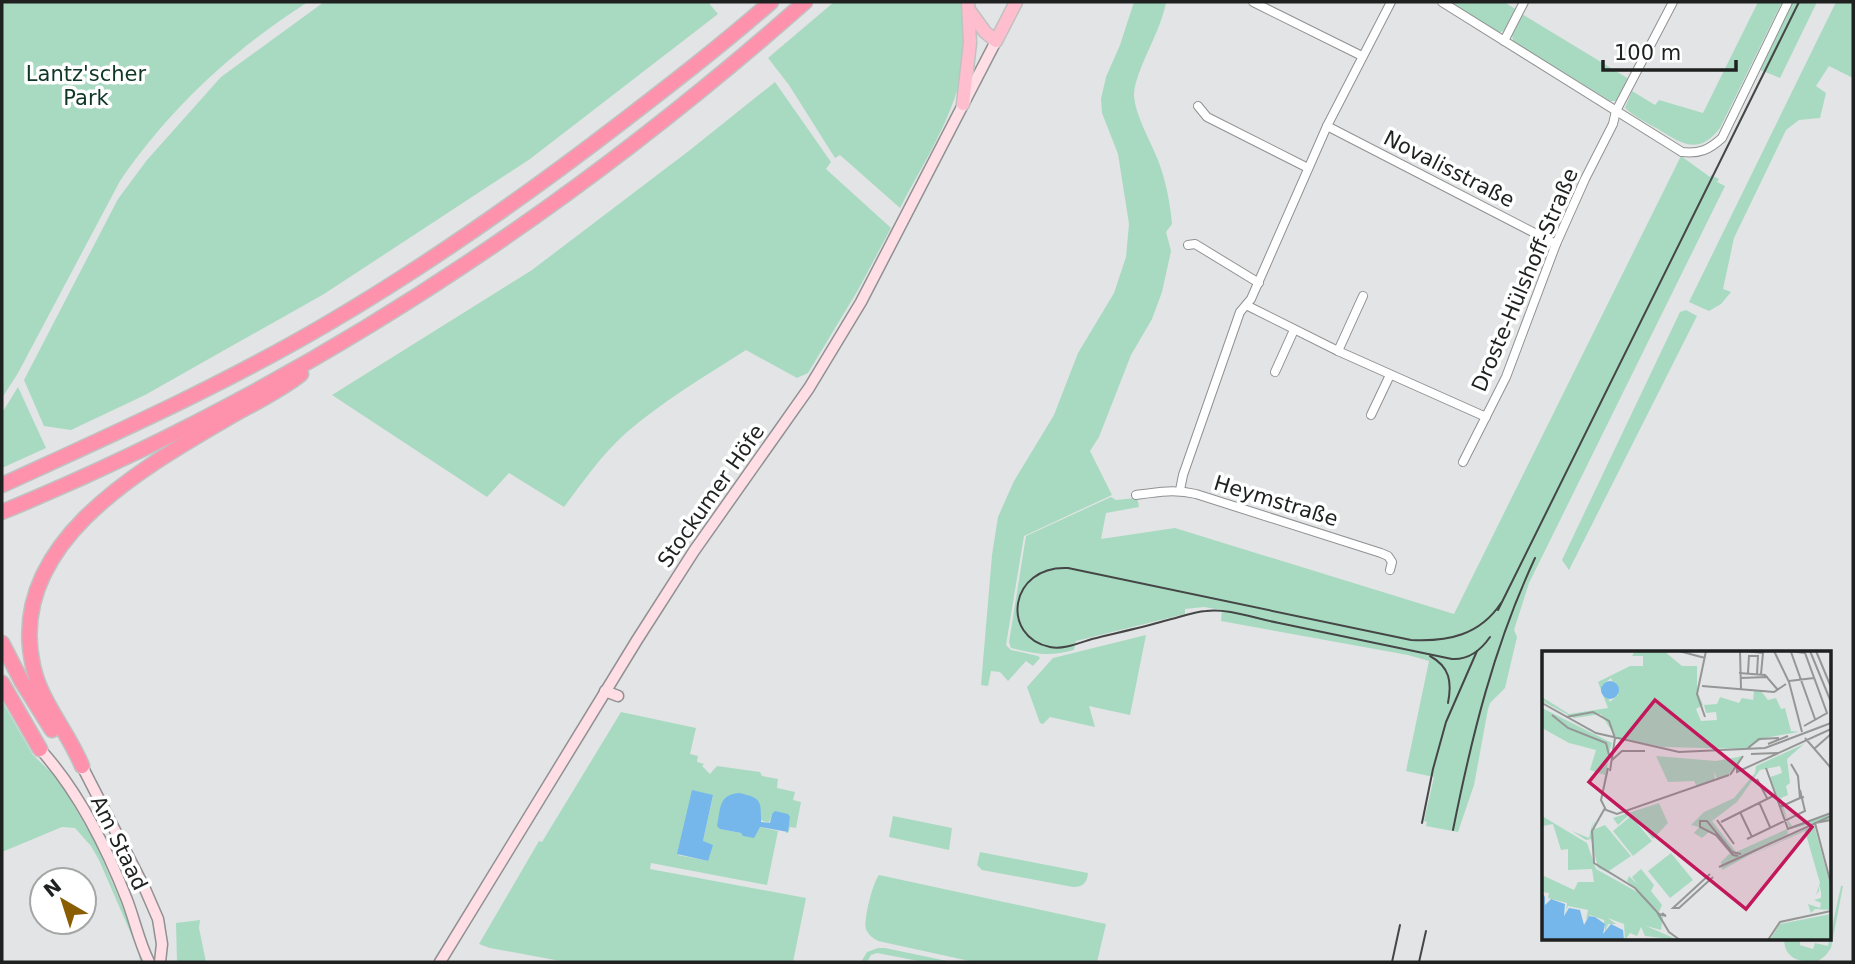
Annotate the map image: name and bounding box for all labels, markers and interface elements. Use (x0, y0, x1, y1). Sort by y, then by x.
scale bar (1603, 28, 1736, 72)
text: 100 m (1614, 41, 1681, 65)
park label: Lantz'scher Park (26, 62, 146, 110)
street label: Novalisstraße (1380, 126, 1518, 212)
street label: Droste-Hülshoff-Straße (1467, 165, 1583, 395)
street label: Stockumer Höfe (653, 420, 769, 572)
street label: Heymstraße (1211, 471, 1341, 531)
inset map (1542, 651, 1830, 940)
street label: Am Staad (86, 792, 152, 894)
north arrow (28, 866, 98, 936)
text: N (39, 874, 65, 901)

